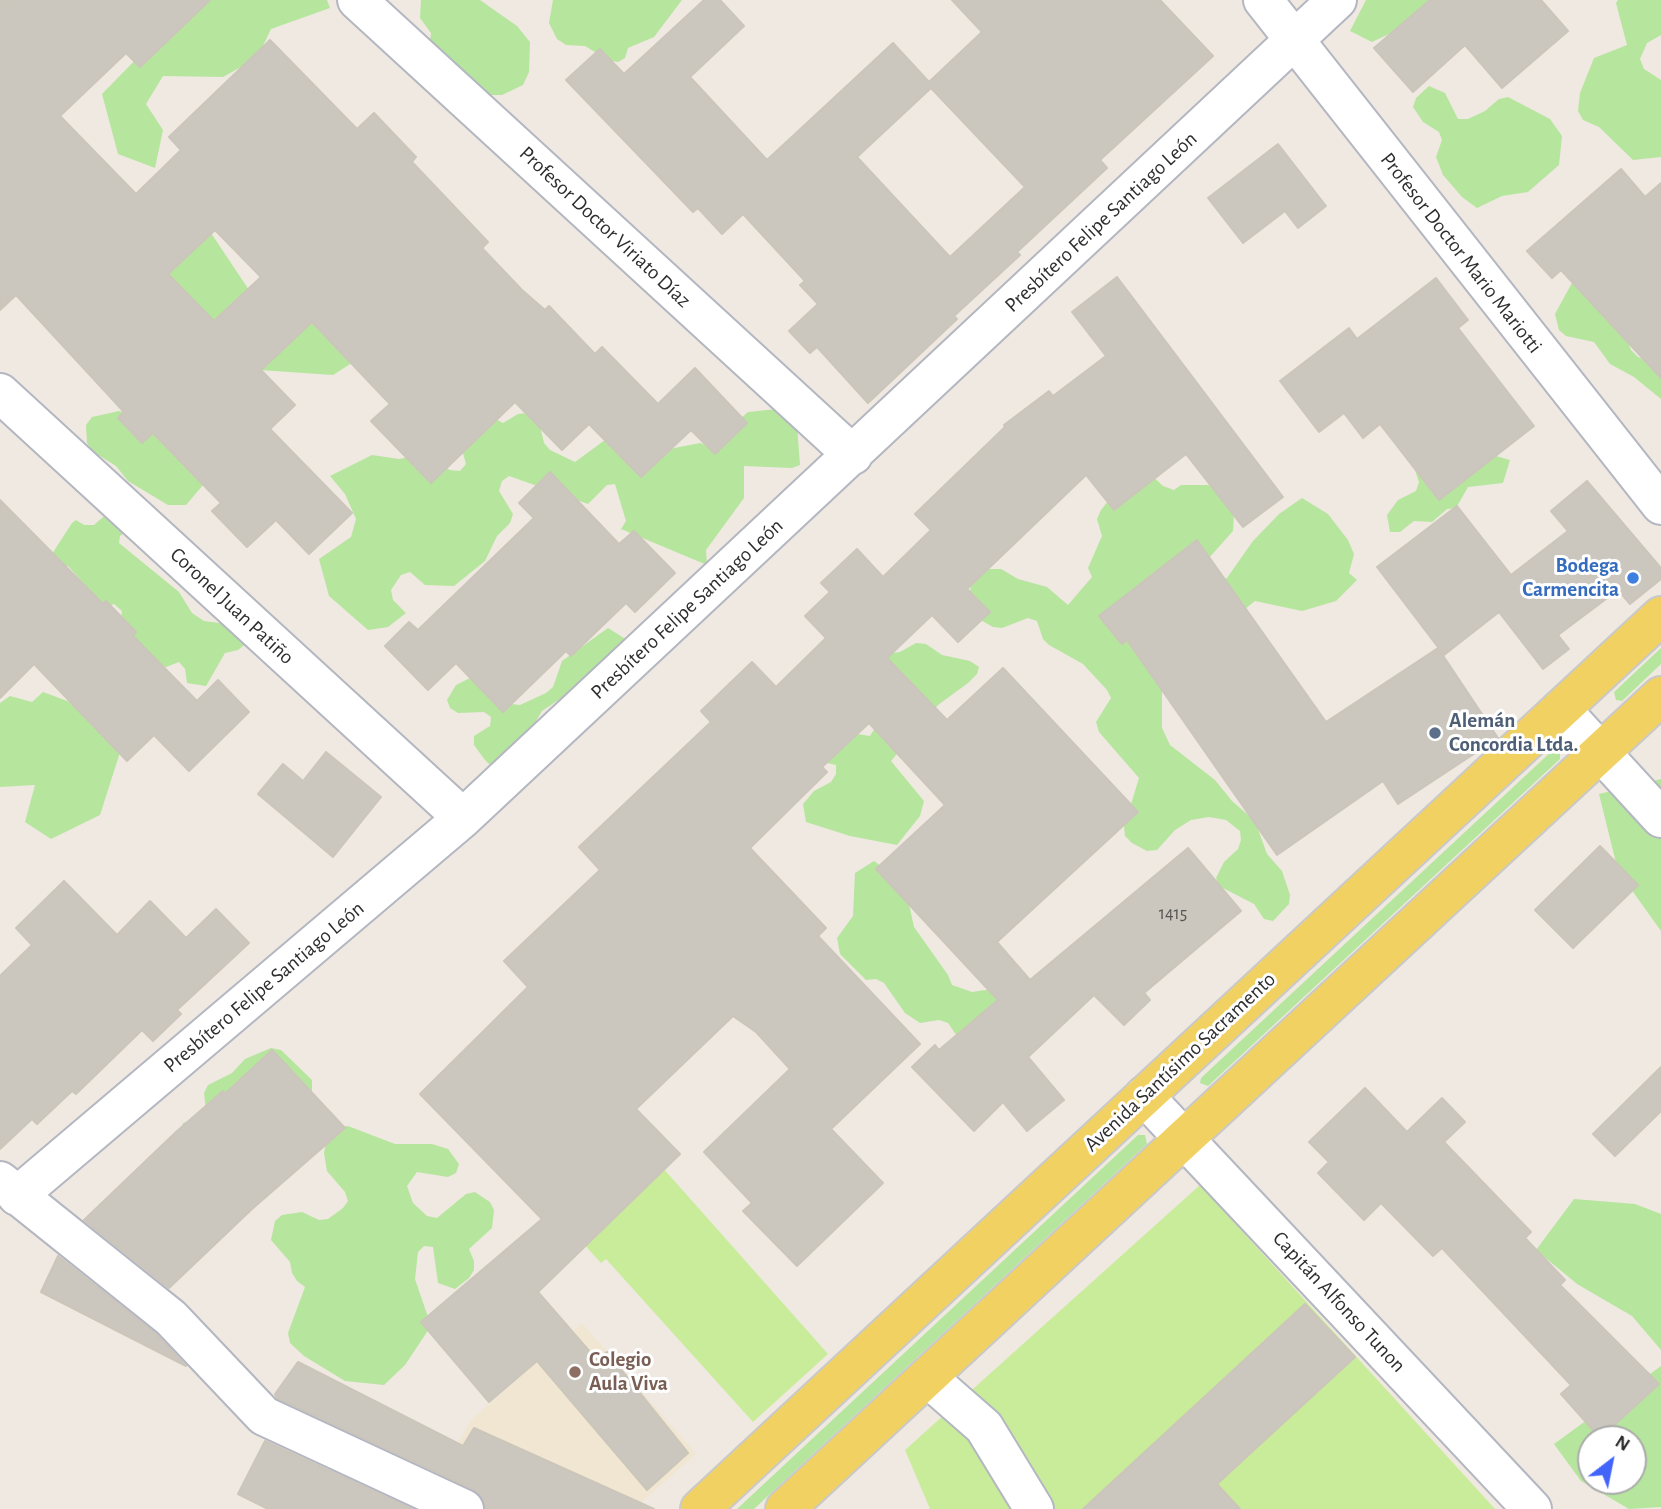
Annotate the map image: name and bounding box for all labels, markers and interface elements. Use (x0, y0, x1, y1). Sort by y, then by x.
street label: Presbítero Felipe Santiago León (1000, 126, 1202, 318)
street label: Profesor Doctor Viriato Díaz (514, 141, 696, 313)
street label: Profesor Doctor Mario Mariotti (1375, 148, 1547, 358)
street label: Presbítero Felipe Santiago León (586, 513, 788, 705)
street label: Coronel Juan Patiño (165, 542, 299, 670)
place label: Bodega Carmencita (1522, 553, 1619, 603)
marker: Bodega Carmencita (1625, 570, 1641, 586)
place label: Alemán Concordia Ltda. (1449, 708, 1578, 758)
marker: Alemán Concordia Ltda. (1427, 725, 1443, 741)
street label: Presbítero Felipe Santiago León (159, 896, 369, 1078)
house number: 1415 (1159, 903, 1187, 925)
street label: Avenida Santísimo Sacramento (1079, 967, 1281, 1157)
street label: Capitán Alfonso Tunon (1267, 1226, 1411, 1378)
place label: Colegio Aula Viva (589, 1347, 668, 1397)
marker: Colegio Aula Viva (567, 1364, 583, 1380)
north arrow (1577, 1425, 1647, 1495)
text: N (1612, 1432, 1633, 1455)

